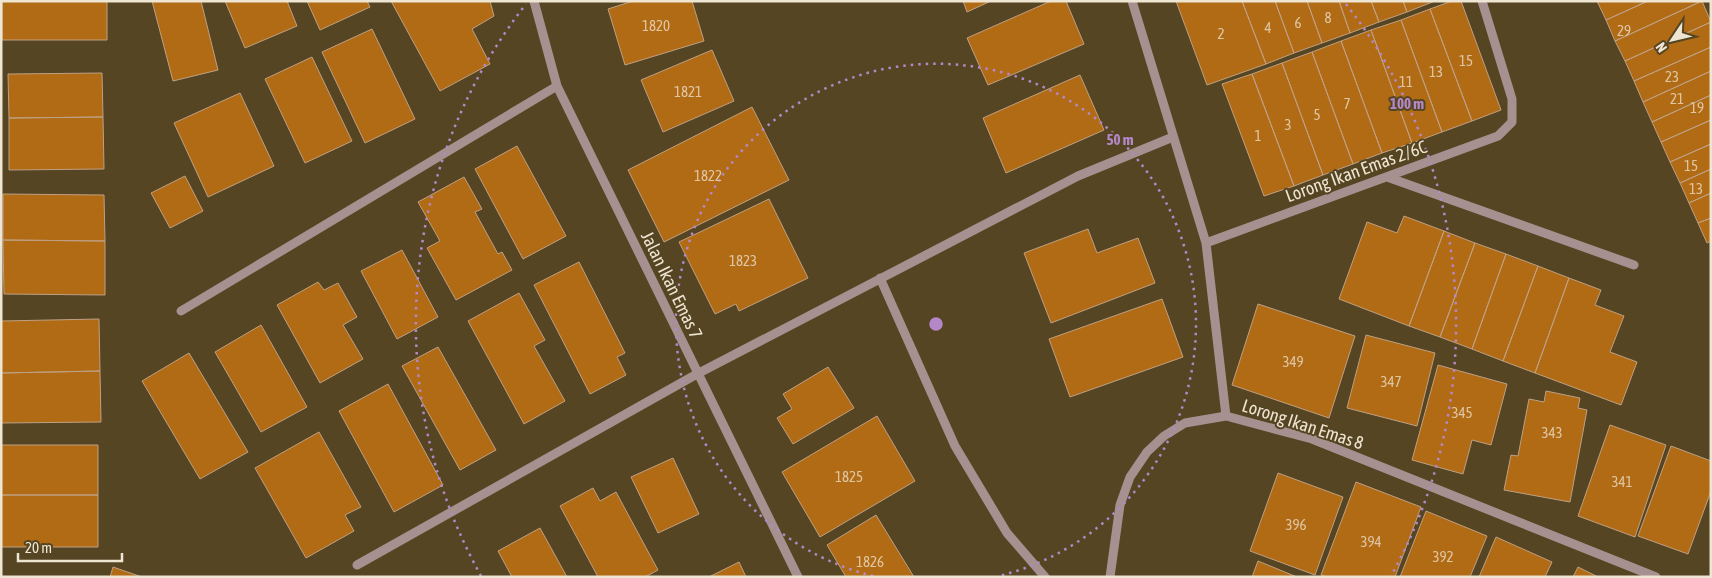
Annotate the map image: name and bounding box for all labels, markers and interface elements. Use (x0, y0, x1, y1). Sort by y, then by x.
house number: 8 (1324, 9, 1332, 26)
house number: 6 (1294, 14, 1302, 31)
north arrow (1647, 15, 1697, 65)
house number: 1820 (642, 17, 670, 34)
house number: 4 (1264, 19, 1272, 36)
house number: 29 (1617, 22, 1631, 39)
house number: 2 (1217, 25, 1225, 42)
text: N (1652, 39, 1670, 55)
house number: 15 (1459, 52, 1473, 69)
house number: 13 (1429, 63, 1443, 80)
house number: 23 (1665, 68, 1679, 85)
house number: 11 (1399, 73, 1413, 90)
house number: 1821 (674, 83, 702, 100)
house number: 21 (1670, 90, 1684, 107)
house number: 7 (1343, 95, 1351, 112)
text: 100 m (1390, 95, 1424, 112)
house number: 19 (1690, 99, 1704, 116)
house number: 5 (1313, 106, 1321, 123)
house number: 3 (1284, 116, 1292, 133)
house number: 1 (1254, 127, 1262, 144)
text: 50 m (1107, 131, 1134, 148)
street label: Lorong Ikan Emas 2/6C (1282, 136, 1430, 206)
house number: 15 (1684, 157, 1698, 174)
house number: 1822 (694, 167, 722, 184)
house number: 13 (1689, 180, 1703, 197)
street label: Jalan Ikan Emas 7 (637, 228, 707, 342)
house number: 1823 (729, 252, 757, 269)
centre of rings (927, 315, 945, 333)
house number: 349 (1282, 353, 1304, 370)
house number: 347 (1380, 373, 1402, 390)
street label: Lorong Ikan Emas 8 (1240, 394, 1366, 454)
house number: 345 (1451, 404, 1473, 421)
house number: 343 (1541, 424, 1563, 441)
house number: 1825 (835, 468, 863, 485)
house number: 341 (1611, 473, 1633, 490)
house number: 396 (1285, 516, 1307, 533)
scale bar (18, 530, 121, 562)
house number: 394 (1360, 533, 1382, 550)
text: 20 m (25, 539, 52, 556)
house number: 392 (1432, 548, 1454, 565)
house number: 1826 (856, 553, 884, 570)

